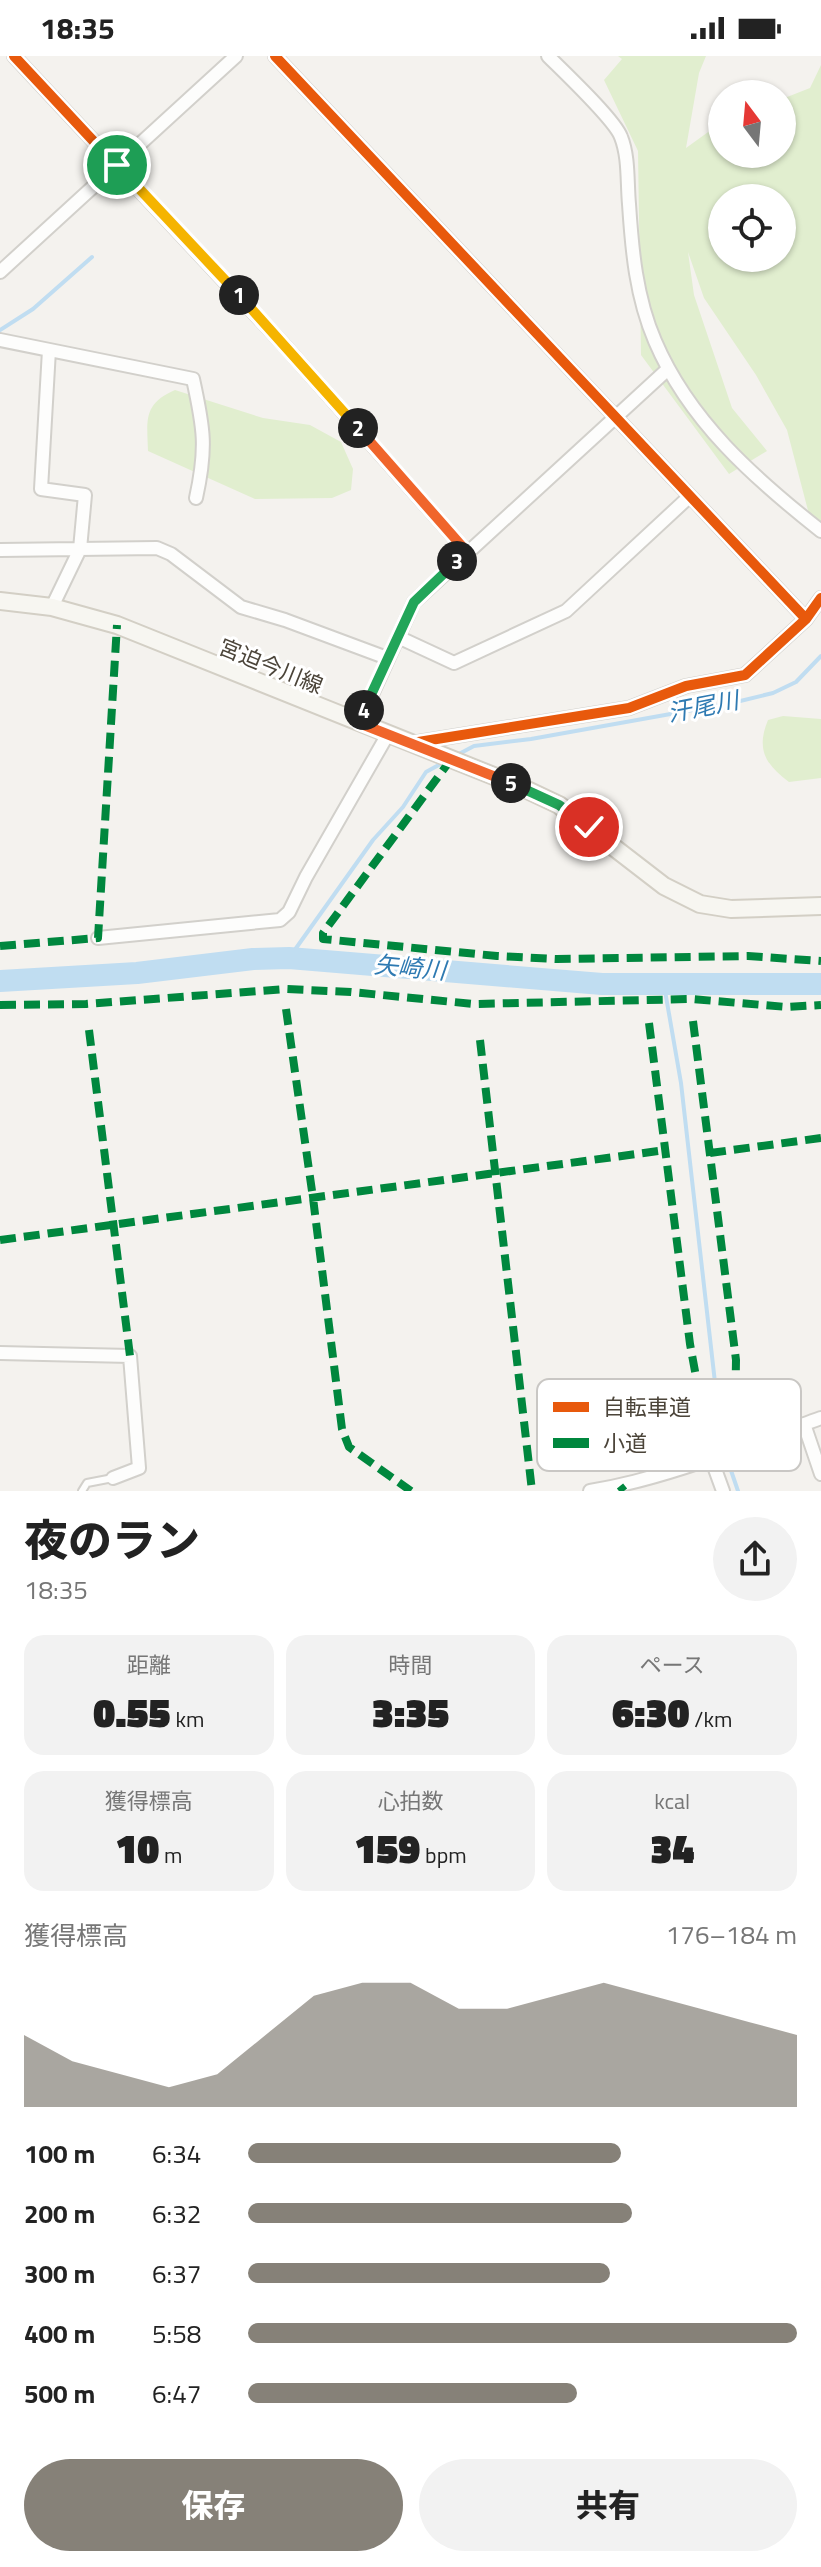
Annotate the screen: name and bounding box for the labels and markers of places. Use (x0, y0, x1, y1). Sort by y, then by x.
pin (83, 131, 151, 199)
pin: 1 (219, 275, 259, 315)
pin: 2 (338, 408, 378, 448)
pin: 3 (437, 541, 477, 581)
pin: 4 (344, 690, 384, 730)
pin: 5 (491, 763, 531, 803)
pin (555, 793, 623, 861)

